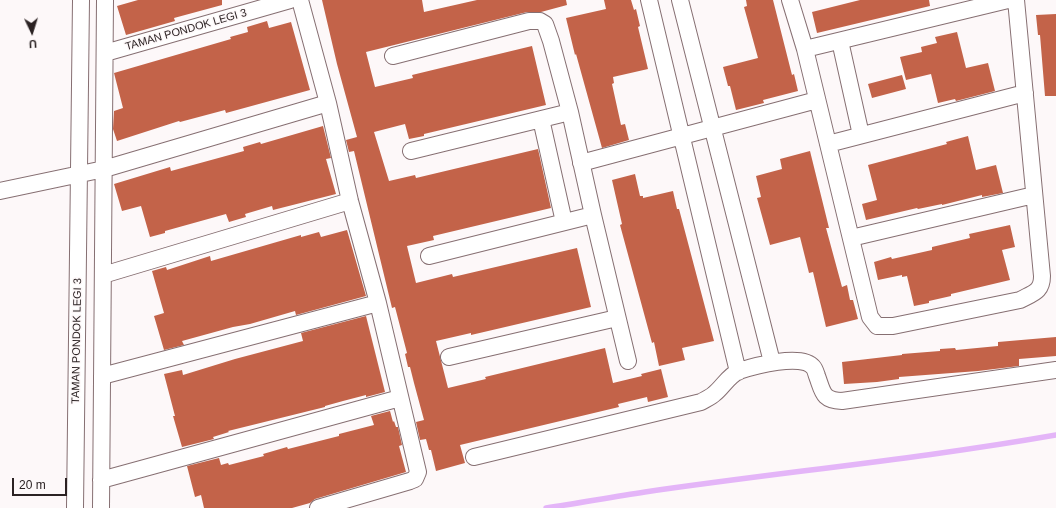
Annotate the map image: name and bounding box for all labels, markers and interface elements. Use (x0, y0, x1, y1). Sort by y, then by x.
street label: TAMAN PONDOK LEGI 3 (124, 6, 248, 54)
north arrow (12, 12, 52, 52)
text: U (28, 38, 37, 50)
street label: TAMAN PONDOK LEGI 3 (69, 278, 85, 404)
scale bar (14, 470, 69, 496)
text: 20 m (19, 478, 46, 492)

